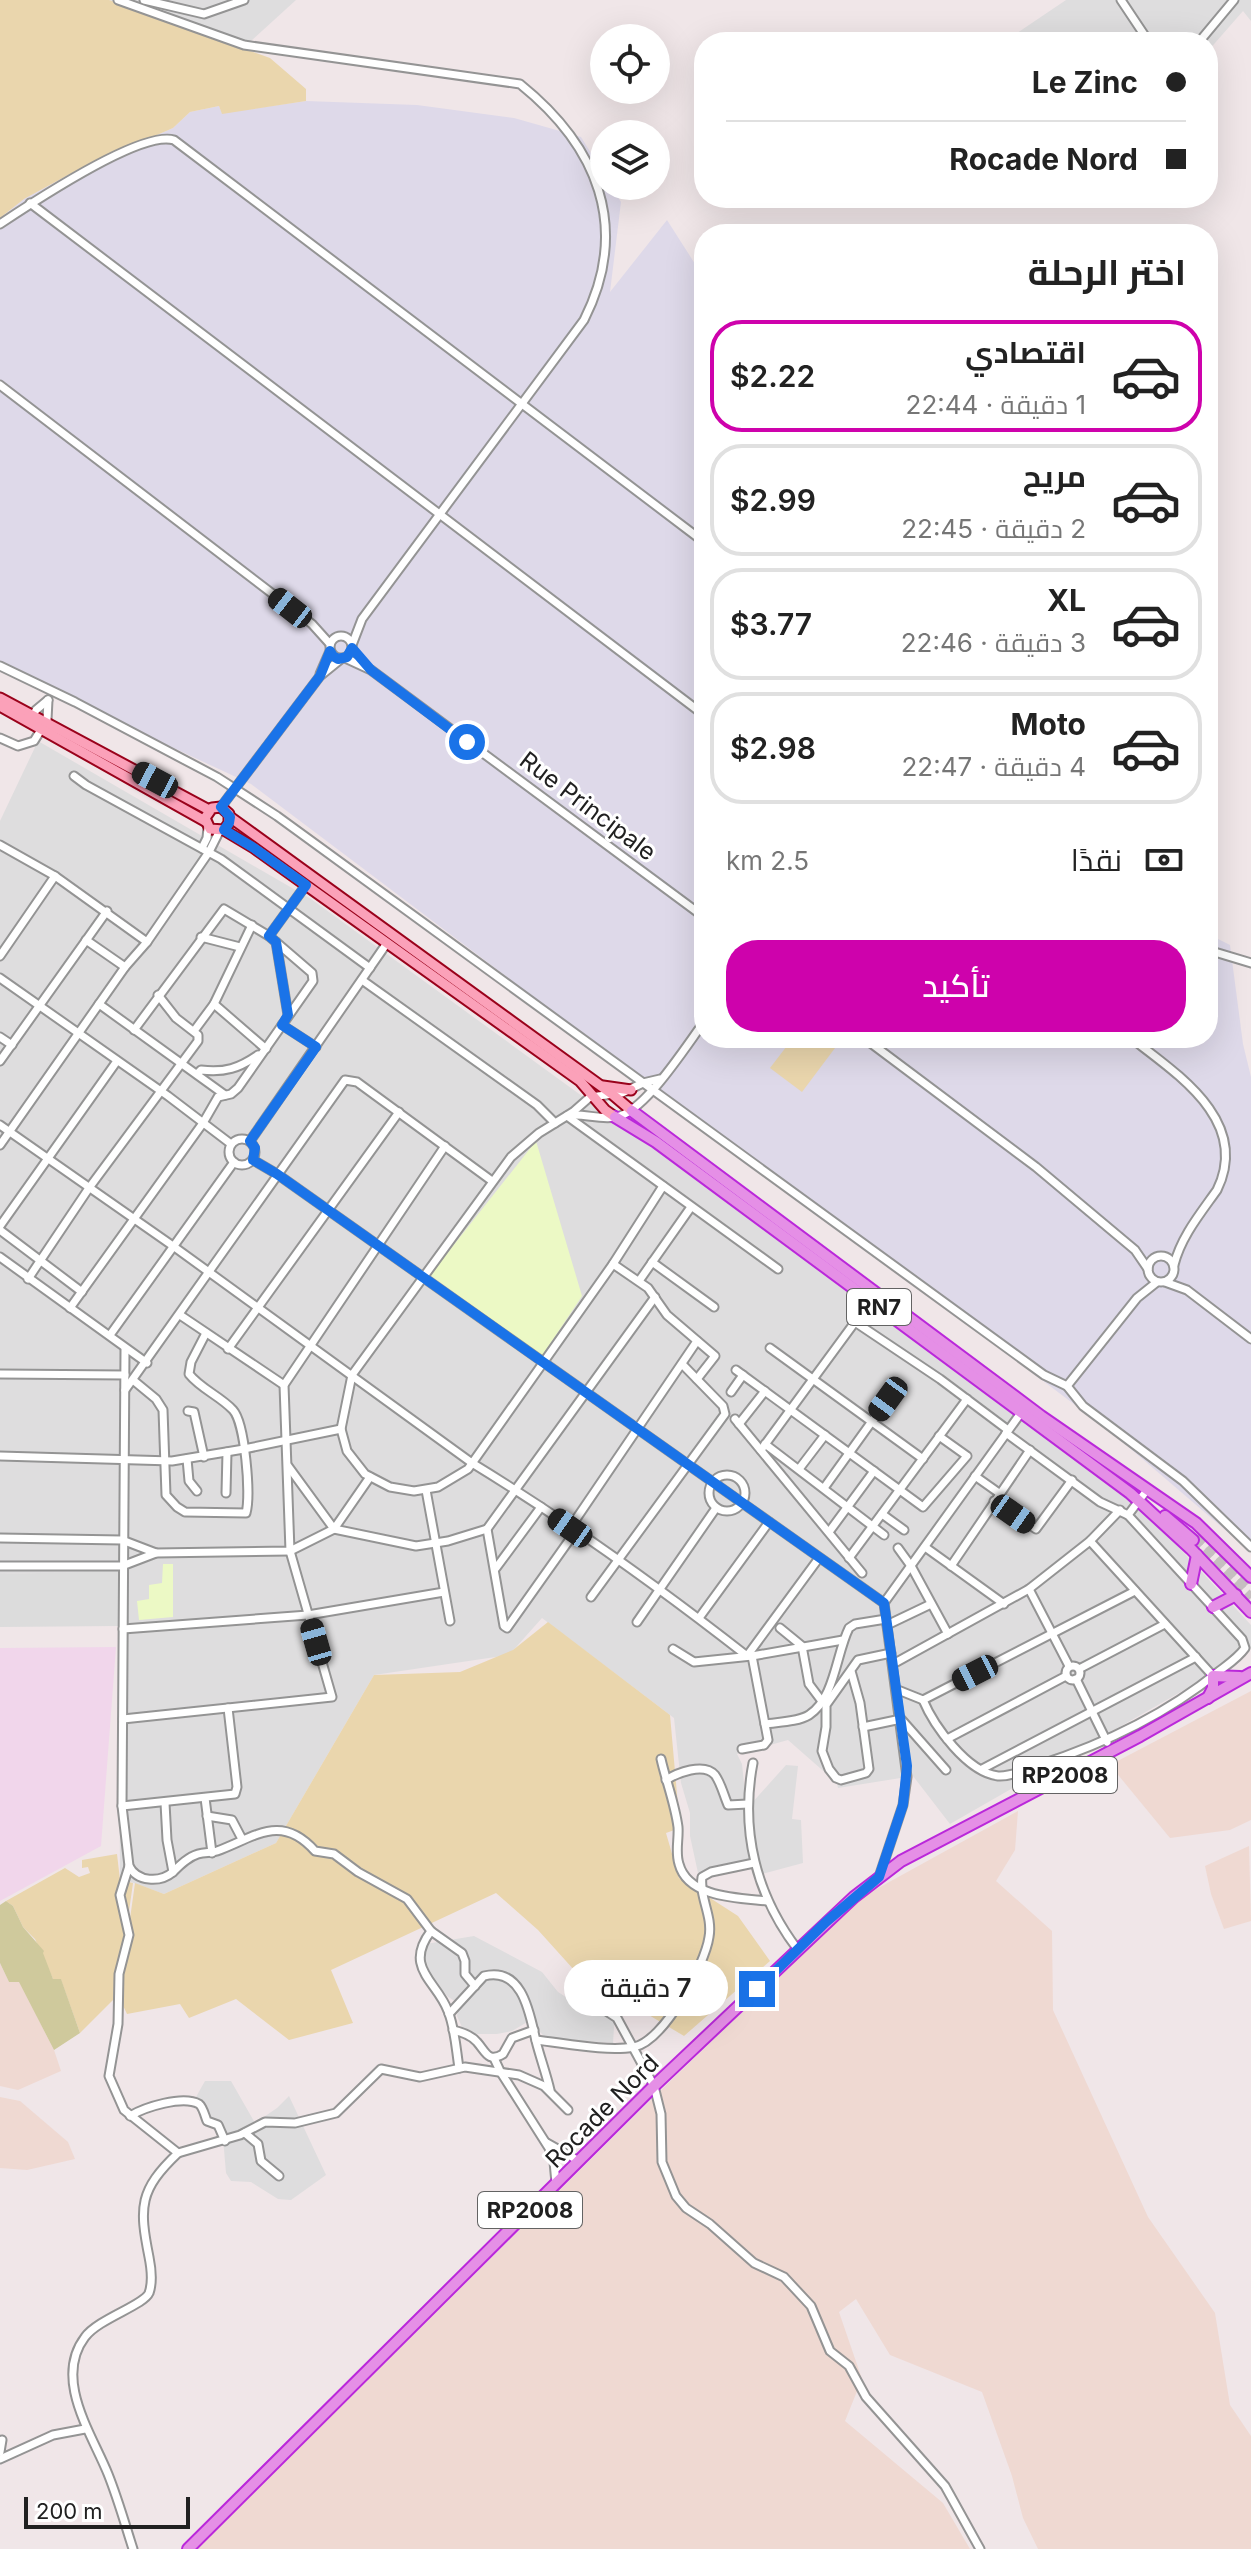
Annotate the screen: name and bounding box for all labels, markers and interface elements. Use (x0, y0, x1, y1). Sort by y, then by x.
map controls (590, 24, 670, 200)
button: locate (590, 24, 670, 104)
text: Le Zinc (1032, 64, 1138, 100)
button: layers (590, 120, 670, 200)
text: Rocade Nord (949, 141, 1138, 177)
text: اختر الرحلة (1028, 250, 1186, 294)
text: اقتصادي (965, 334, 1086, 370)
icon: car (1110, 340, 1182, 412)
text: $2.22 (730, 358, 815, 394)
text: 1 دقيقة · 22:44 (906, 389, 1086, 420)
text: مريح (1023, 458, 1086, 494)
icon: car (1110, 464, 1182, 536)
text: $2.99 (730, 482, 816, 518)
text: 2 دقيقة · 22:45 (901, 513, 1086, 544)
text: XL (1047, 582, 1086, 618)
car (264, 584, 316, 632)
icon: car (1110, 588, 1182, 660)
text: $3.77 (730, 606, 812, 642)
text: 3 دقيقة · 22:46 (901, 627, 1086, 658)
text: Moto (1011, 706, 1086, 742)
icon: car (1110, 712, 1182, 784)
route start (449, 724, 485, 760)
text: $2.98 (730, 730, 816, 766)
street label: Rue Principale (514, 745, 662, 867)
text: 4 دقيقة · 22:47 (901, 751, 1086, 782)
car (128, 758, 182, 802)
icon: cash (1142, 838, 1186, 882)
text: نقدًا (1071, 842, 1122, 878)
text: 2.5 km (726, 845, 809, 876)
button: تأكيد (726, 940, 1186, 1032)
road number: RN7 (847, 1289, 911, 1325)
car (864, 1373, 912, 1425)
car (986, 1490, 1040, 1538)
car (543, 1504, 597, 1552)
car (298, 1616, 334, 1668)
car (948, 1651, 1002, 1695)
road number: RP2008 (1013, 1757, 1117, 1793)
callout: 7 دقيقة (565, 1961, 729, 2017)
route end (739, 1971, 775, 2007)
text: 7 دقيقة (601, 1972, 691, 2003)
street label: Rocade Nord (539, 2048, 665, 2174)
road number: RP2008 (478, 2192, 582, 2228)
scale bar (24, 2493, 190, 2529)
text: 200 m (36, 2498, 103, 2524)

